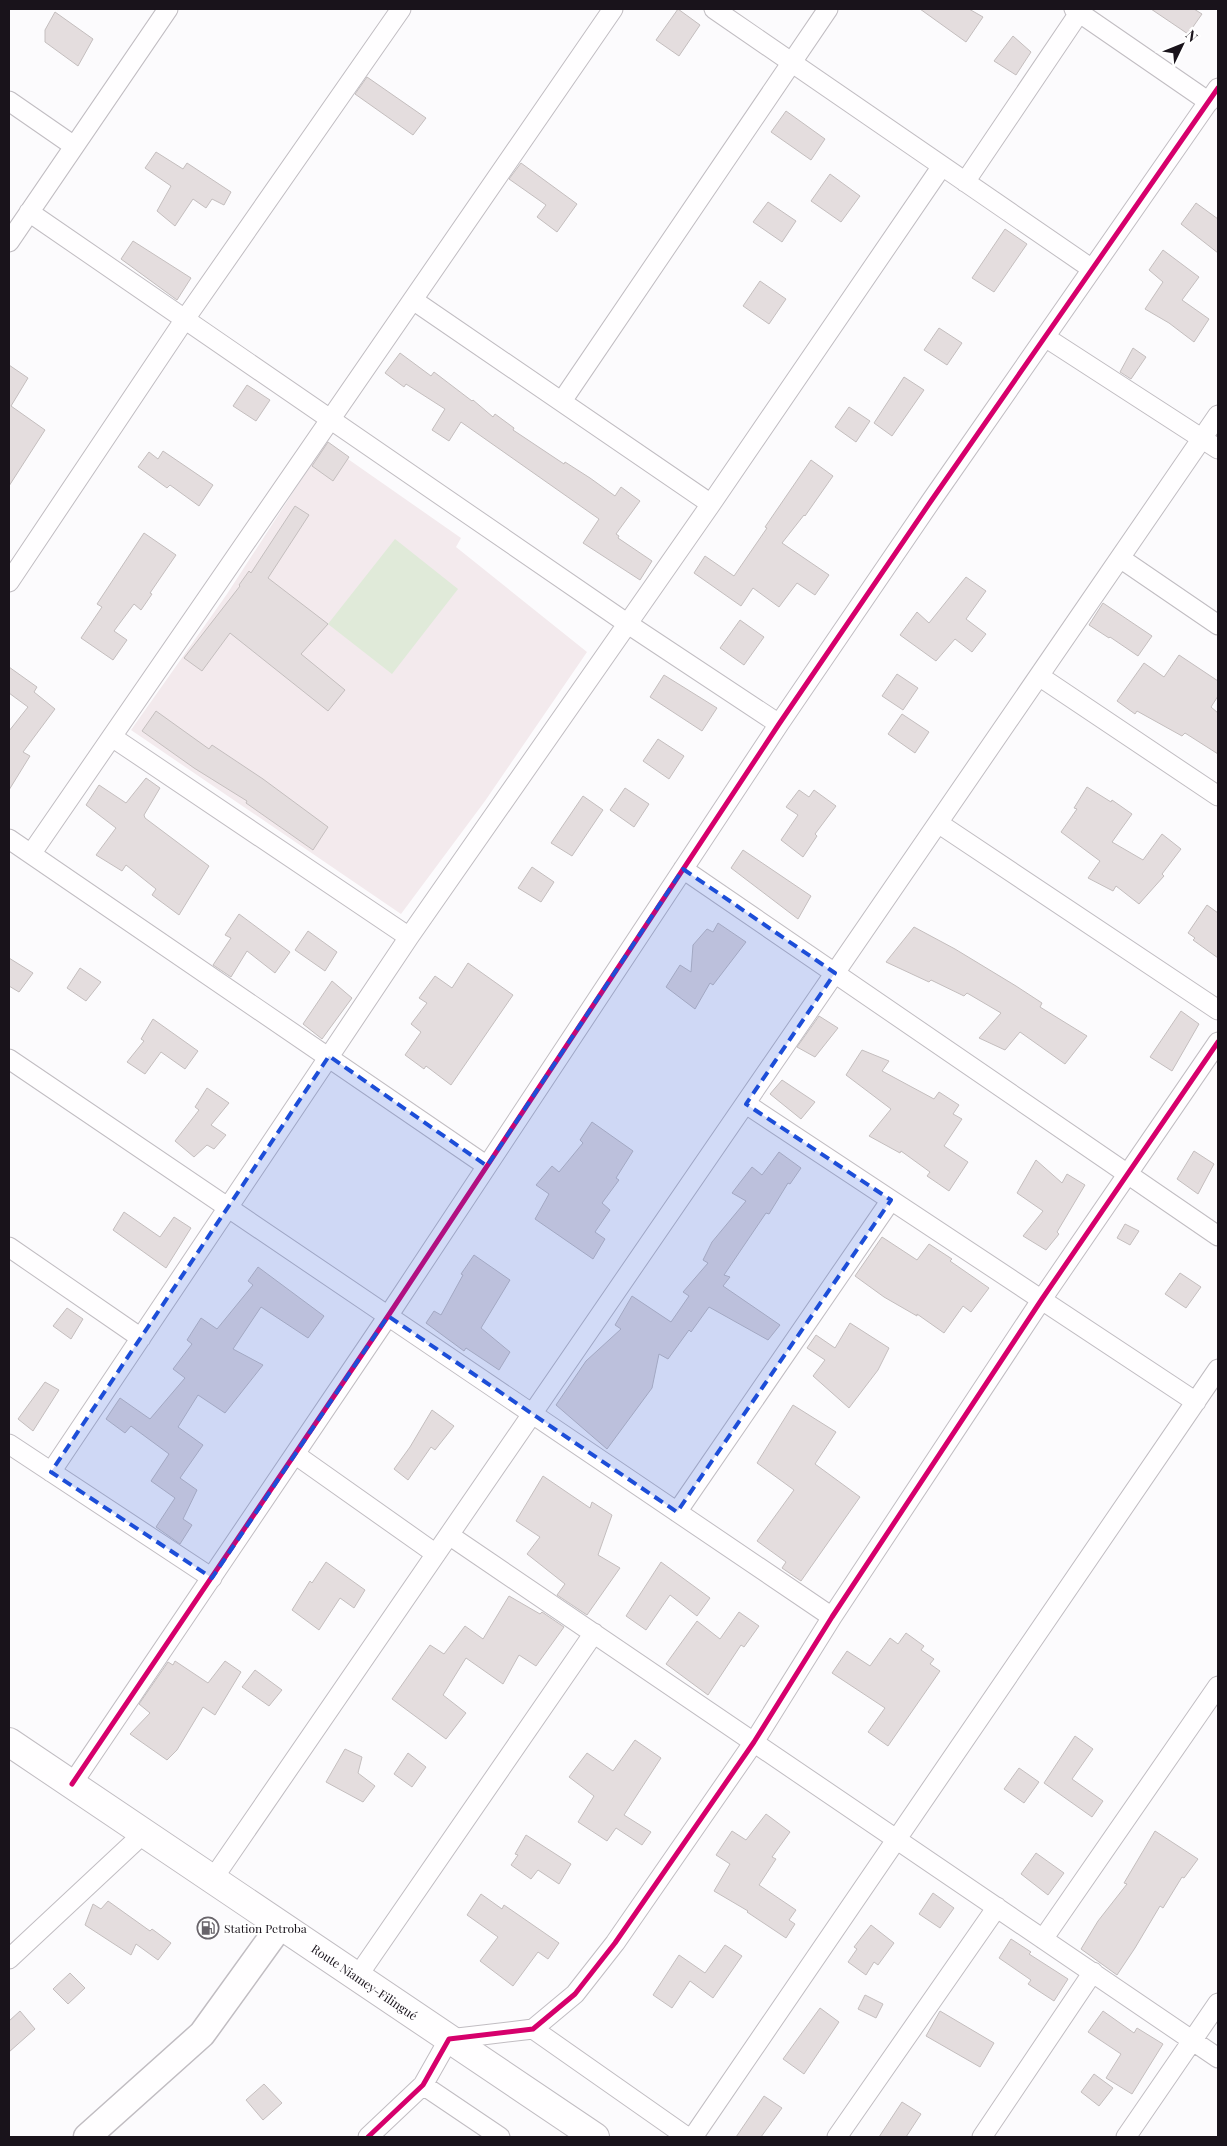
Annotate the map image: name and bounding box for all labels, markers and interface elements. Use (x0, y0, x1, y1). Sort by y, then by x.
north arrow (1157, 20, 1207, 70)
text: N (1181, 26, 1202, 46)
fuel station icon: Station Petroba (196, 1916, 220, 1940)
place label: Station Petroba (224, 1920, 307, 1936)
street label: Route Niamey-Filingué (309, 1940, 421, 2023)

